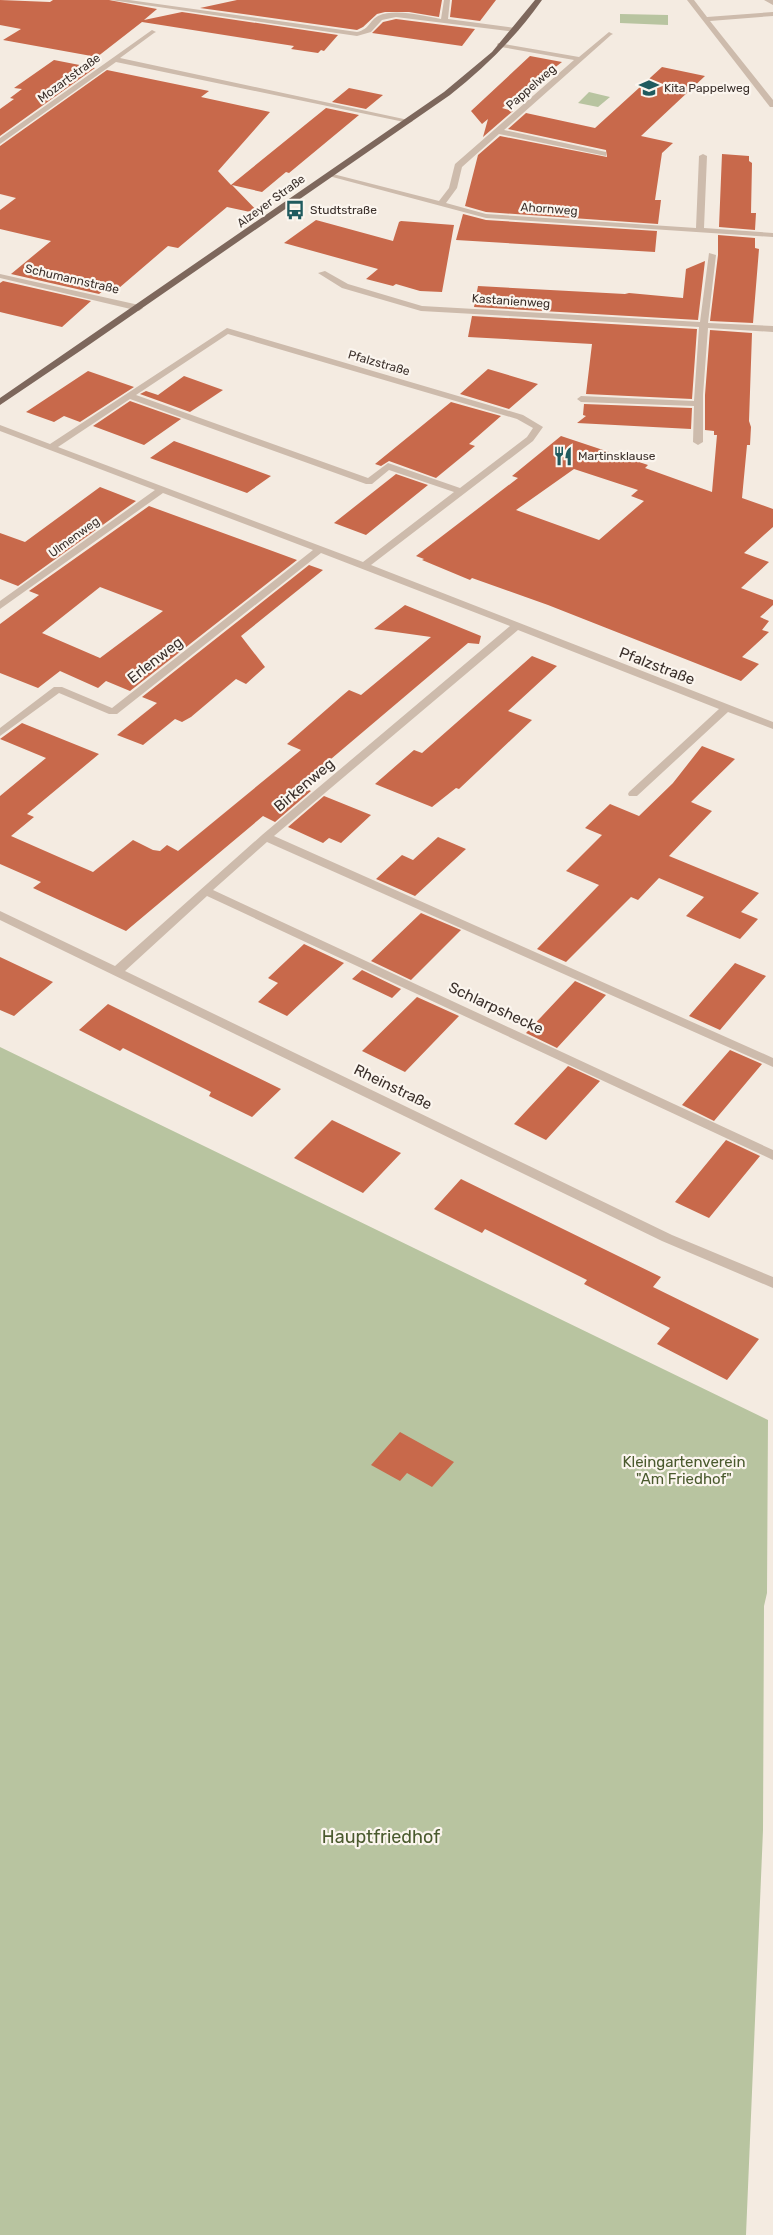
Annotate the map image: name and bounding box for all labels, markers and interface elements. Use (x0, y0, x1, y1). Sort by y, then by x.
street label: Mozartstraße (35, 50, 103, 105)
street label: Pappelweg (503, 62, 559, 112)
school or university icon: Kita Pappelweg (638, 77, 660, 99)
place label: Kita Pappelweg (664, 81, 750, 95)
street label: Alzeyer Straße (234, 171, 308, 230)
bus stop icon: Studtstraße (284, 199, 306, 221)
street label: Ahornweg (520, 200, 578, 218)
place label: Studtstraße (310, 203, 377, 217)
street label: Schumannstraße (24, 261, 121, 297)
street label: Kastanienweg (471, 291, 551, 311)
street label: Pfalzstraße (347, 348, 412, 379)
restaurant icon: Martinsklause (552, 445, 574, 467)
place label: Martinsklause (578, 449, 656, 463)
street label: Ulmenweg (46, 514, 102, 560)
street label: Erlenweg (124, 633, 186, 687)
street label: Pfalzstraße (617, 643, 697, 689)
street label: Birkenweg (270, 755, 338, 815)
street label: Schlarpshecke (446, 978, 546, 1038)
street label: Rheinstraße (351, 1060, 435, 1114)
park label: Kleingartenverein "Am Friedhof" (623, 1453, 745, 1488)
park label: Hauptfriedhof (322, 1826, 440, 1848)

